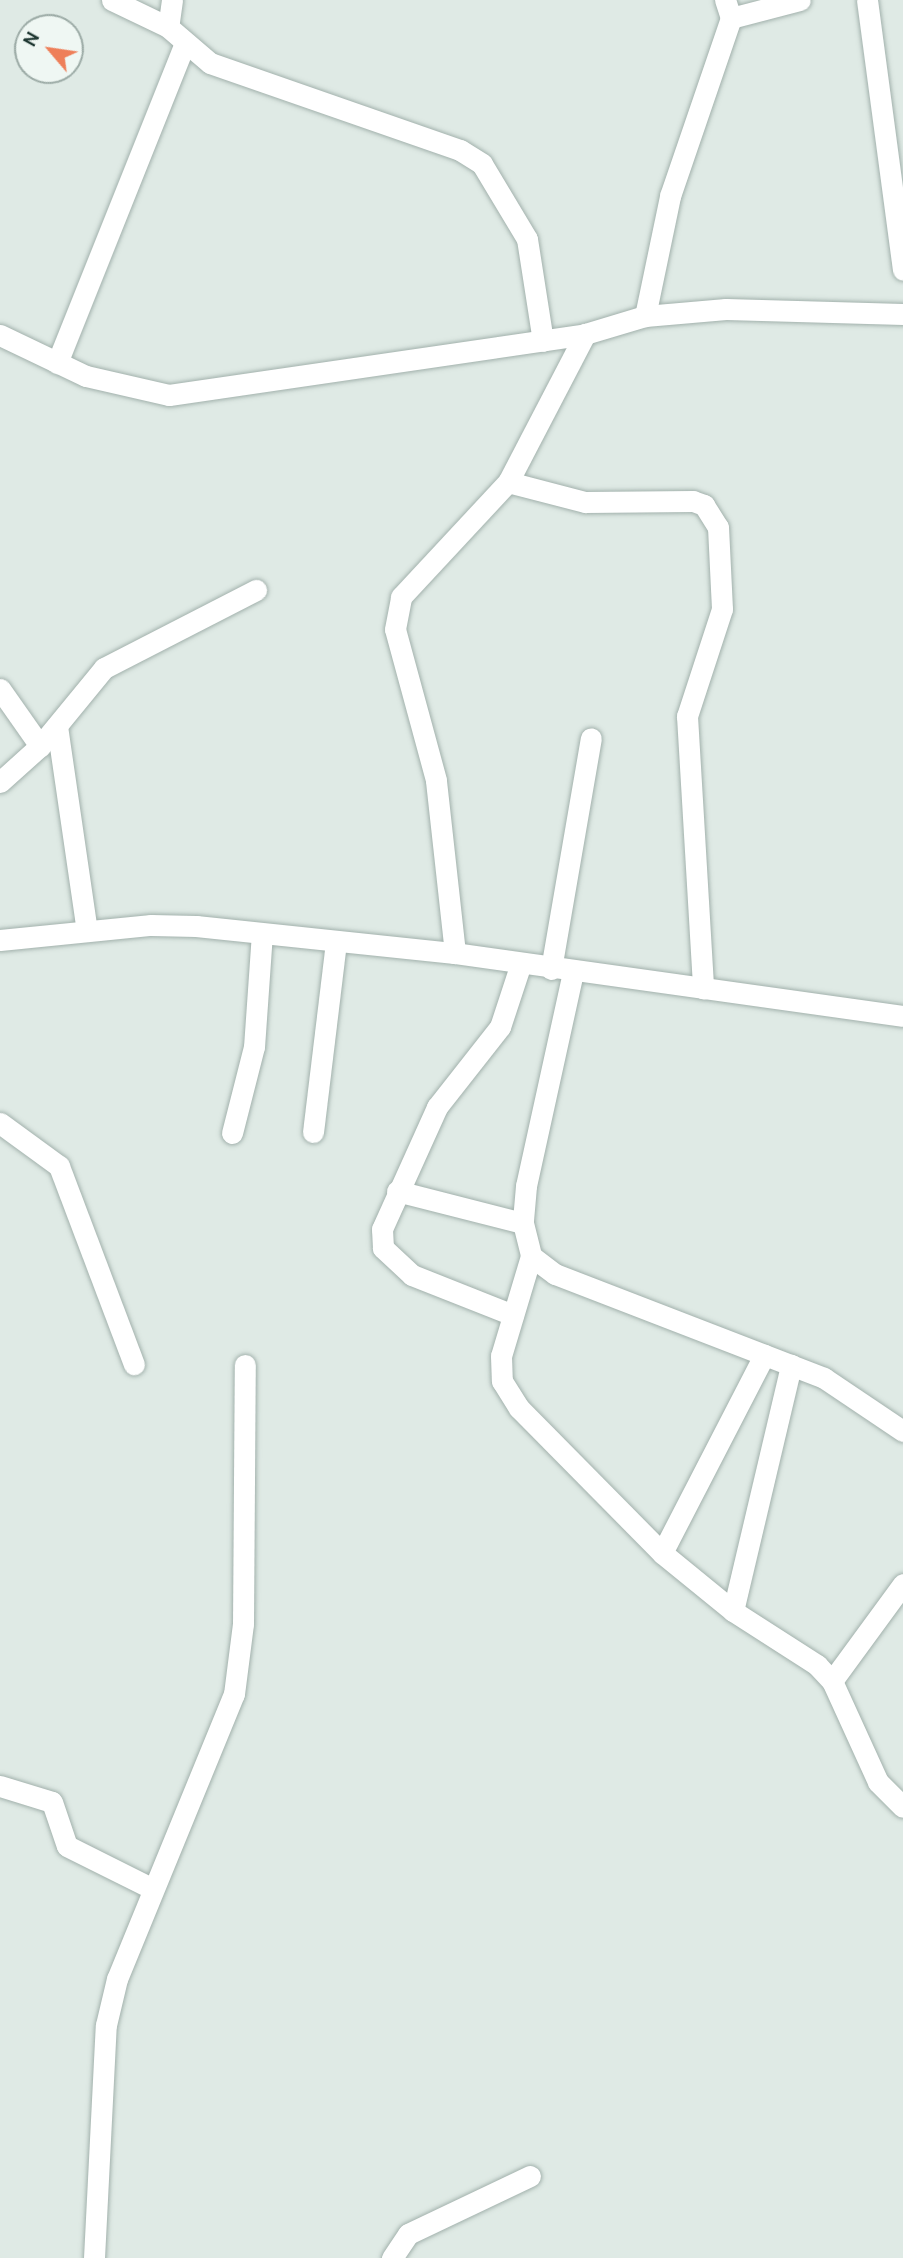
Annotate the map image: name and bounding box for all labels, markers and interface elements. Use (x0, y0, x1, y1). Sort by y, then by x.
north arrow (14, 14, 84, 84)
text: N (19, 28, 46, 52)

